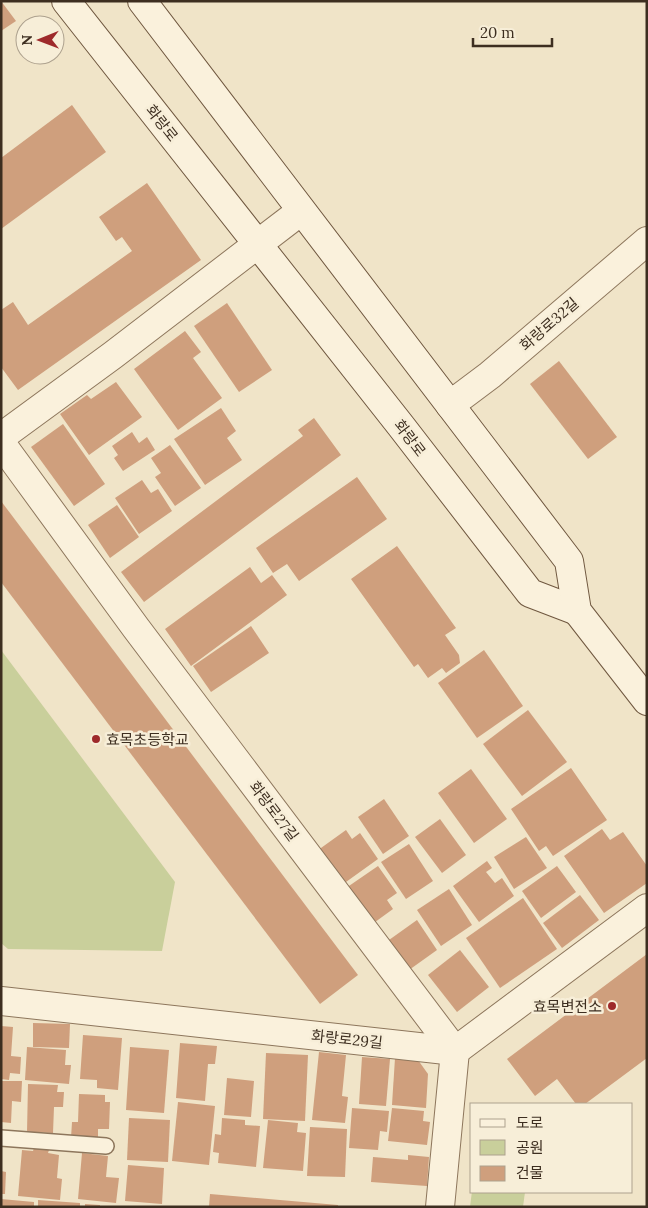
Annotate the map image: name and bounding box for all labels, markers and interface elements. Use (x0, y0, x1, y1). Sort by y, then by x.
north arrow (15, 15, 65, 65)
scale bar (473, 15, 552, 47)
text: 20 m (480, 23, 515, 42)
text: N (18, 34, 36, 46)
street label: 화랑로 (142, 101, 182, 145)
street label: 화랑로32길 (516, 293, 582, 355)
street label: 화랑로 (390, 416, 430, 460)
place label: 효목초등학교 (106, 730, 189, 749)
marker: 효목초등학교 (90, 733, 102, 745)
street label: 화랑로27길 (245, 777, 303, 845)
place label: 효목변전소 (533, 997, 602, 1016)
marker: 효목변전소 (606, 1000, 618, 1012)
street label: 화랑로29길 (310, 1026, 384, 1052)
legend (470, 1103, 633, 1193)
text: 도로 (516, 1113, 544, 1132)
text: 공원 (516, 1138, 544, 1157)
text: 건물 (516, 1163, 544, 1182)

